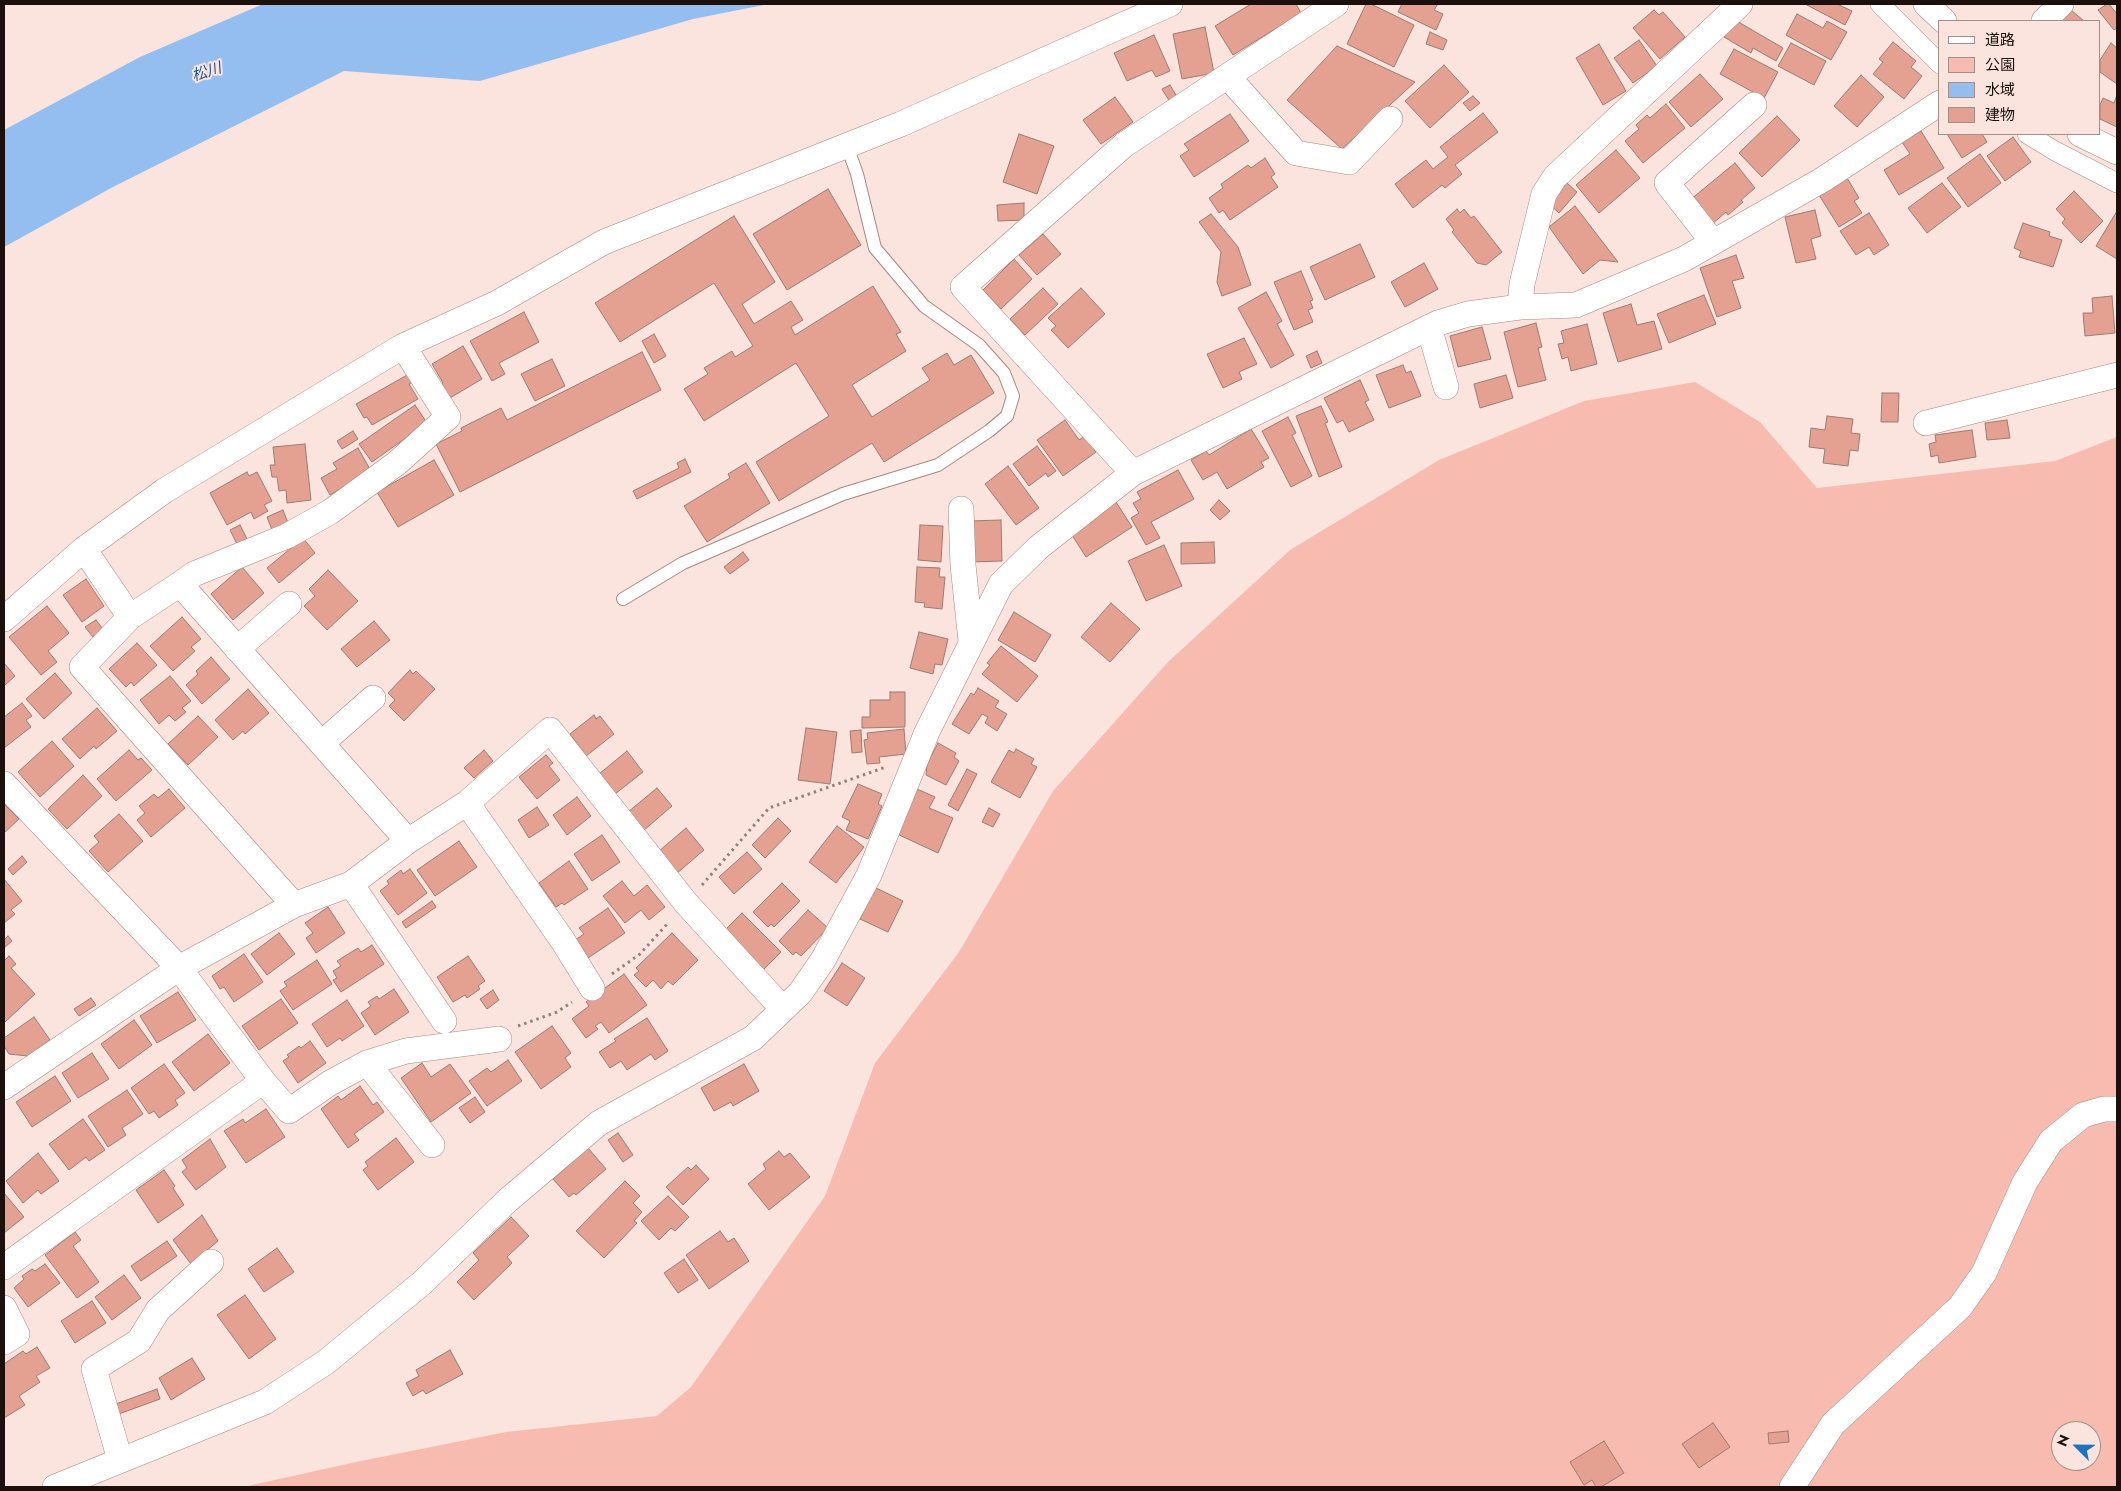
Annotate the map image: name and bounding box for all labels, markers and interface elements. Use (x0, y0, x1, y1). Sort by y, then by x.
legend (1938, 20, 2101, 135)
text: 道路 (1985, 29, 2015, 51)
text: 公園 (1985, 54, 2015, 76)
water label: 松川 (190, 60, 224, 86)
text: 水域 (1985, 79, 2015, 101)
text: 建物 (1985, 104, 2015, 126)
north arrow (2051, 1421, 2101, 1471)
text: N (2052, 1432, 2074, 1450)

